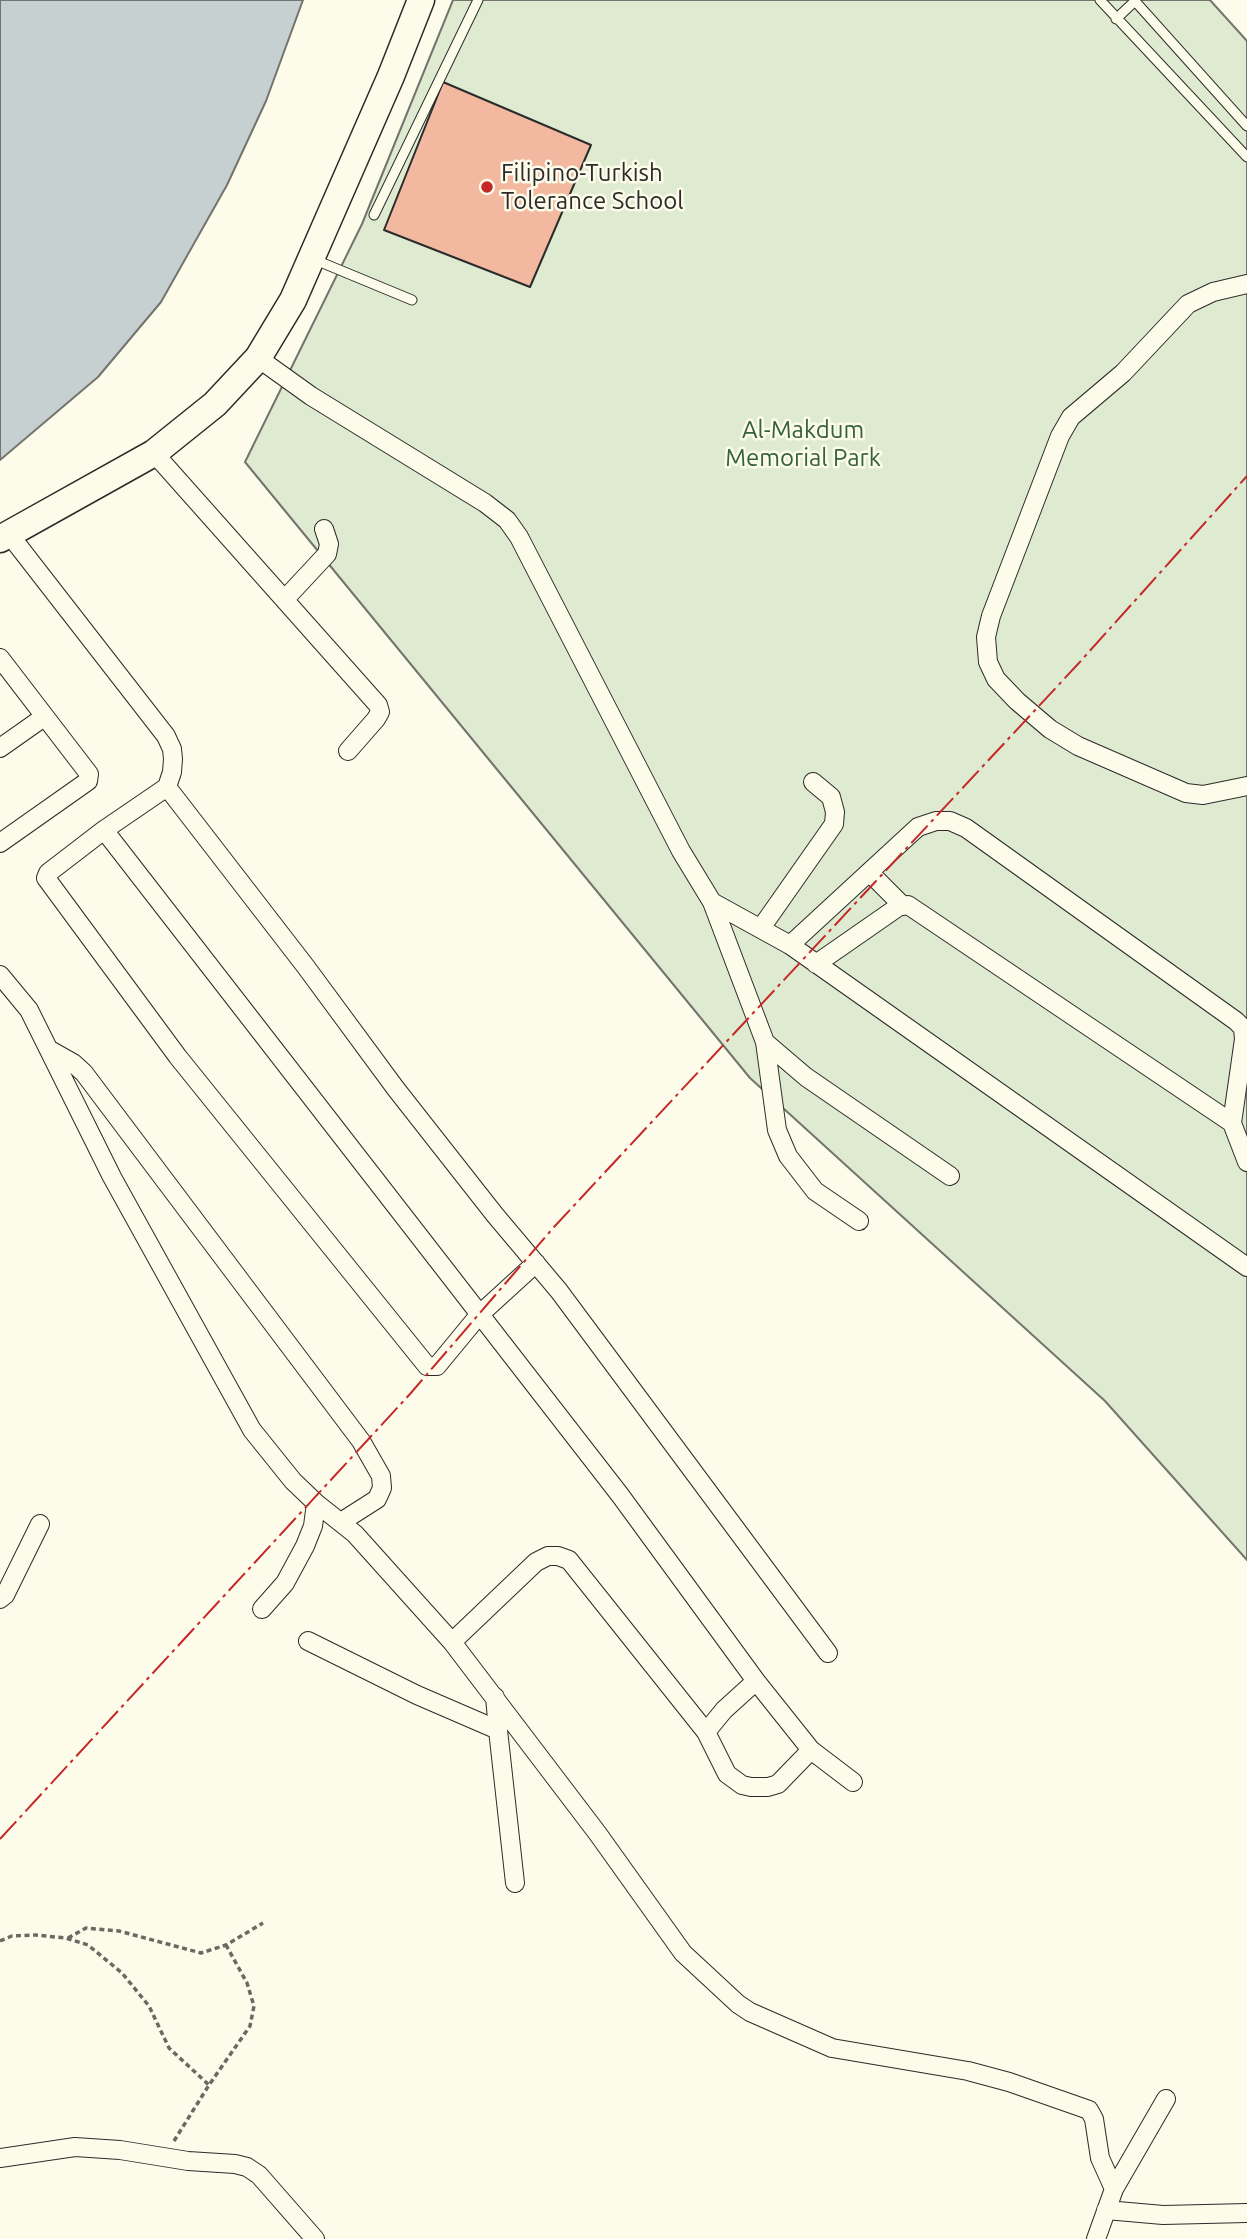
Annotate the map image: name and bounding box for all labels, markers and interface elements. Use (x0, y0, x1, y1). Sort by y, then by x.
place label: Filipino-Turkish Tolerance School (501, 159, 684, 215)
marker: Filipino-Turkish Tolerance School (479, 179, 495, 195)
park label: Al-Makdum Memorial Park (725, 416, 881, 472)

